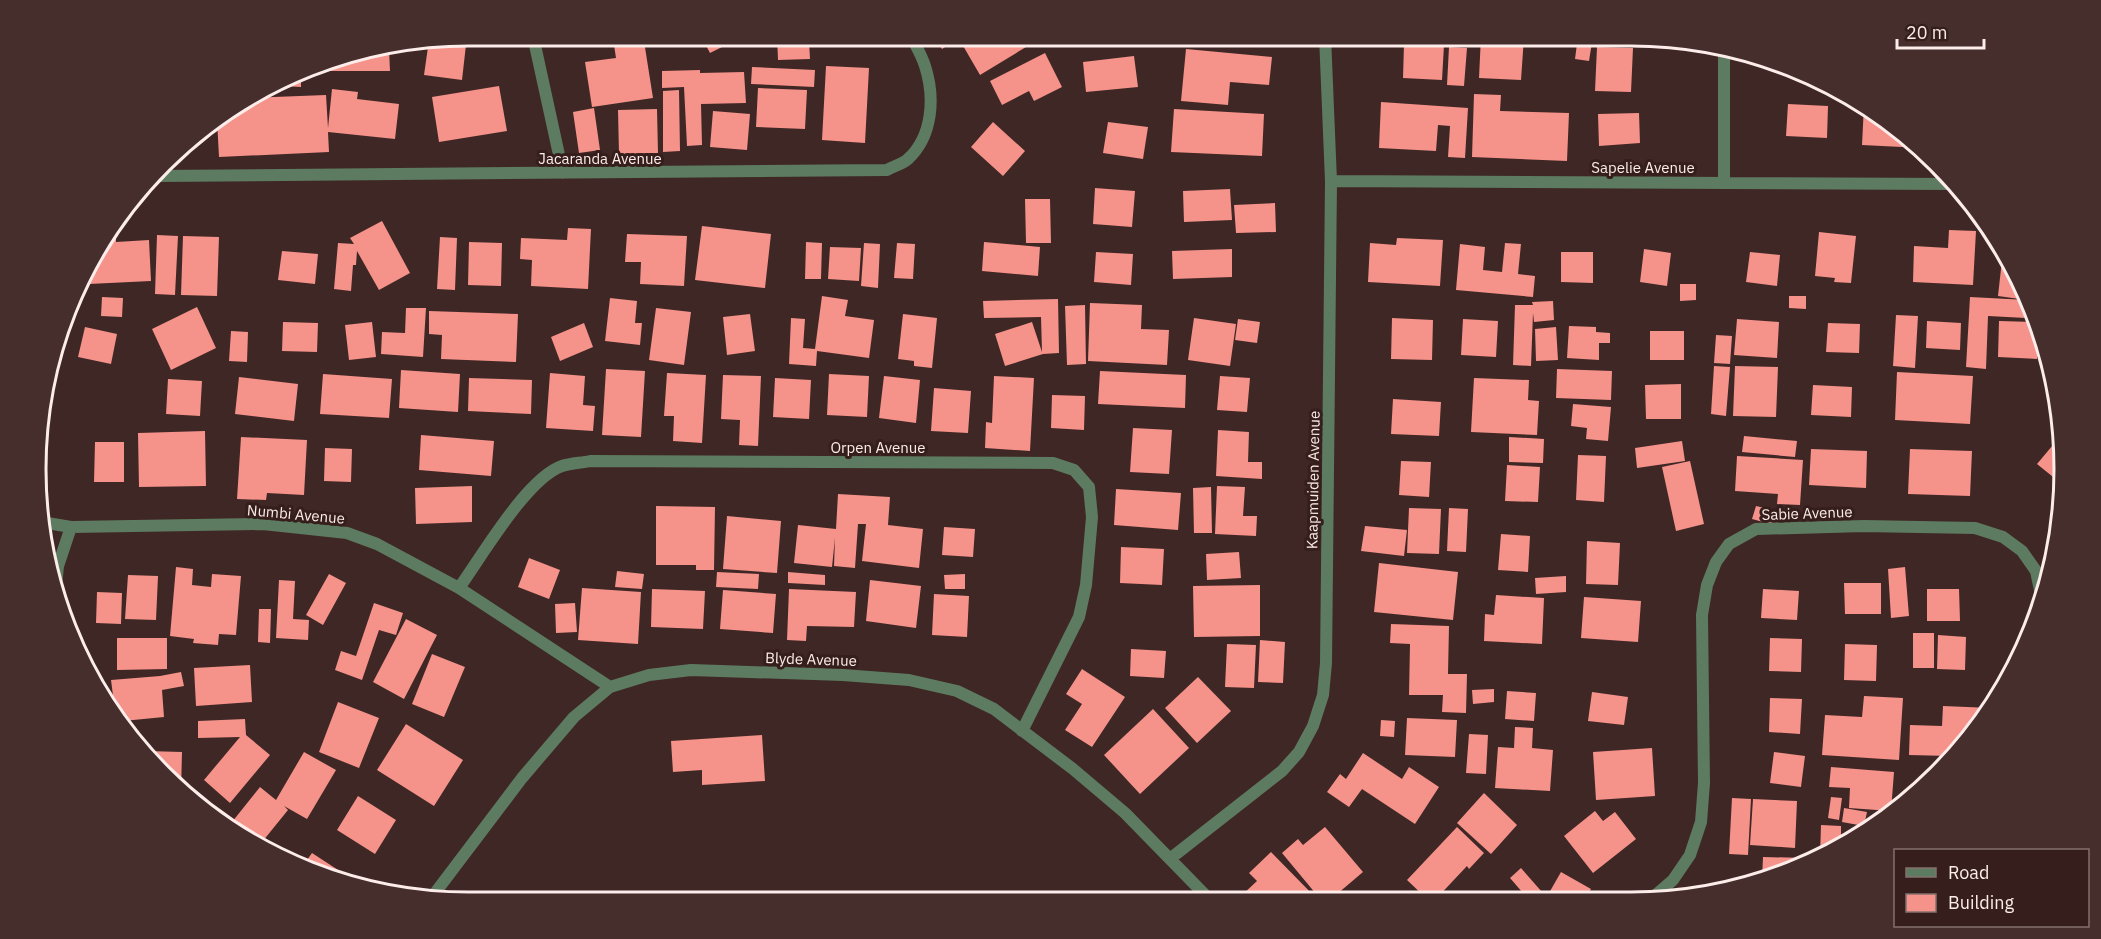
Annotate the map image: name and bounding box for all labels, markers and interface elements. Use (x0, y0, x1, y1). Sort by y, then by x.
scale bar (1897, 12, 1984, 50)
text: 20 m (1906, 21, 1948, 44)
street label: Jacaranda Avenue (538, 149, 662, 168)
street label: Sapelie Avenue (1591, 158, 1695, 177)
street label: Kaapmuiden Avenue (1302, 411, 1324, 549)
street label: Orpen Avenue (830, 438, 926, 457)
street label: Numbi Avenue (246, 500, 346, 528)
street label: Sabie Avenue (1761, 502, 1853, 524)
street label: Blyde Avenue (765, 648, 857, 670)
legend (1894, 849, 2089, 927)
text: Road (1948, 861, 1989, 884)
text: Building (1948, 891, 2015, 914)

